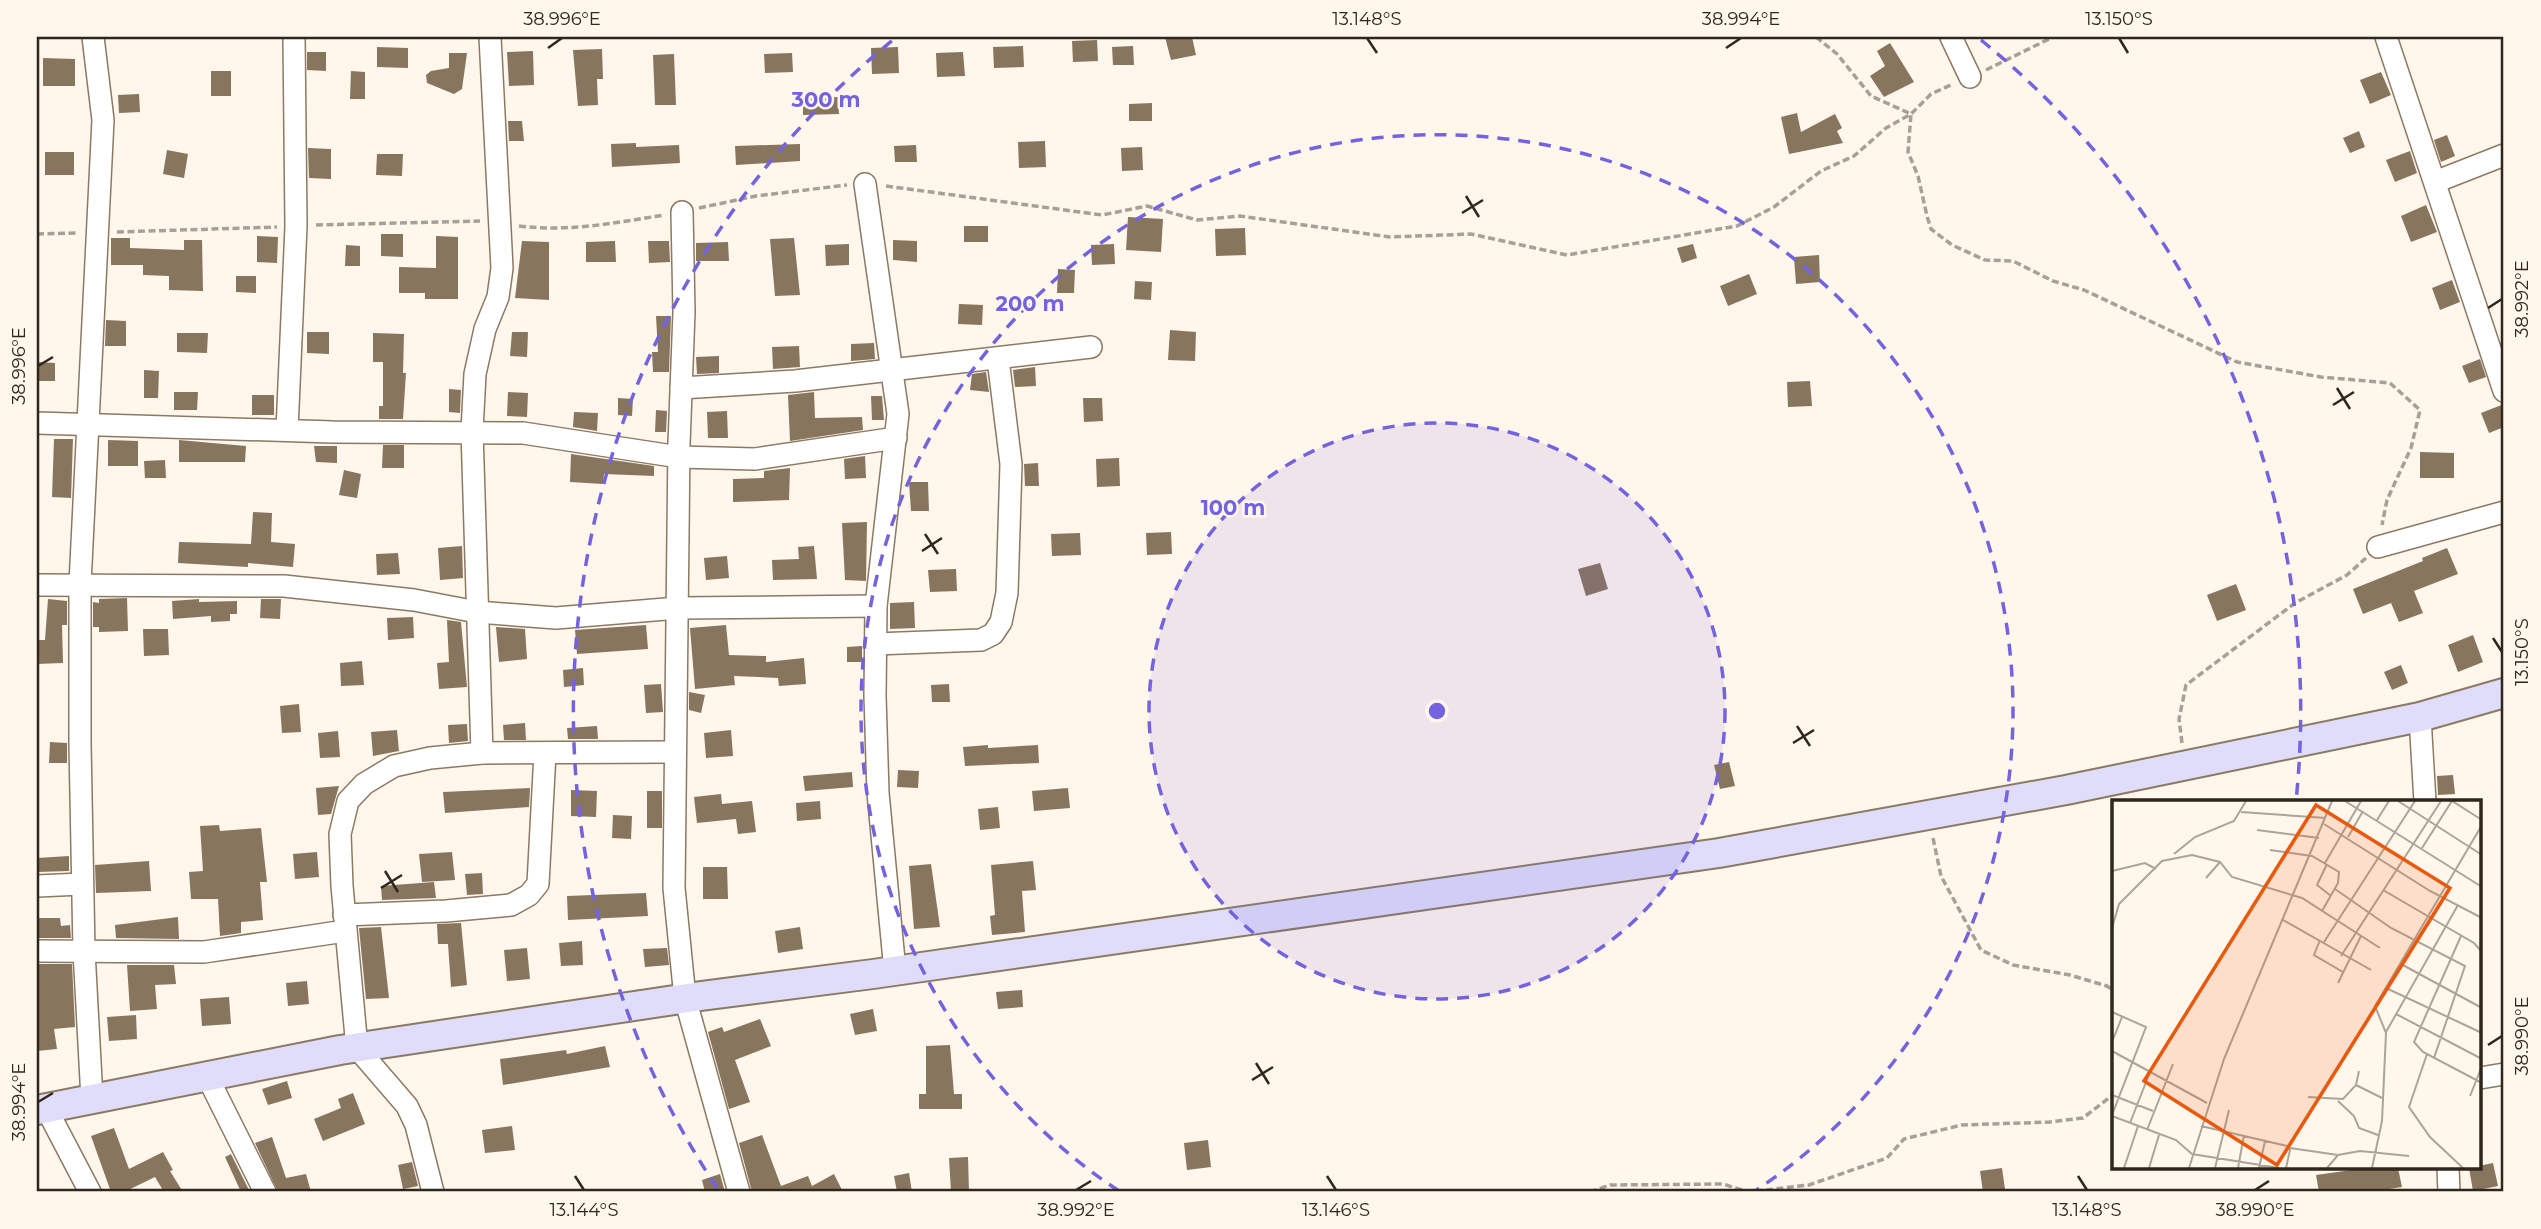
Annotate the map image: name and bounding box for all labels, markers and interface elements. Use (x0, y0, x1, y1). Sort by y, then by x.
text: 38.996°E (523, 8, 601, 30)
text: 13.148°S (1332, 8, 1402, 30)
text: 38.994°E (1702, 8, 1780, 30)
text: 13.150°S (2085, 8, 2153, 30)
text: 300 m (791, 87, 860, 112)
text: 38.992°E (2511, 260, 2533, 338)
text: 200 m (996, 291, 1064, 316)
text: 38.996°E (8, 327, 30, 405)
text: 100 m (1201, 495, 1265, 520)
text: 13.150°S (2511, 618, 2533, 686)
centre of rings (1425, 699, 1449, 723)
inset map (2112, 800, 2482, 1170)
text: 38.990°E (2511, 996, 2533, 1076)
text: 38.994°E (8, 1063, 30, 1141)
text: 13.144°S (550, 1199, 618, 1221)
text: 38.992°E (1037, 1199, 1115, 1221)
text: 13.146°S (1302, 1199, 1370, 1221)
text: 13.148°S (2052, 1199, 2122, 1221)
text: 38.990°E (2215, 1199, 2295, 1221)

